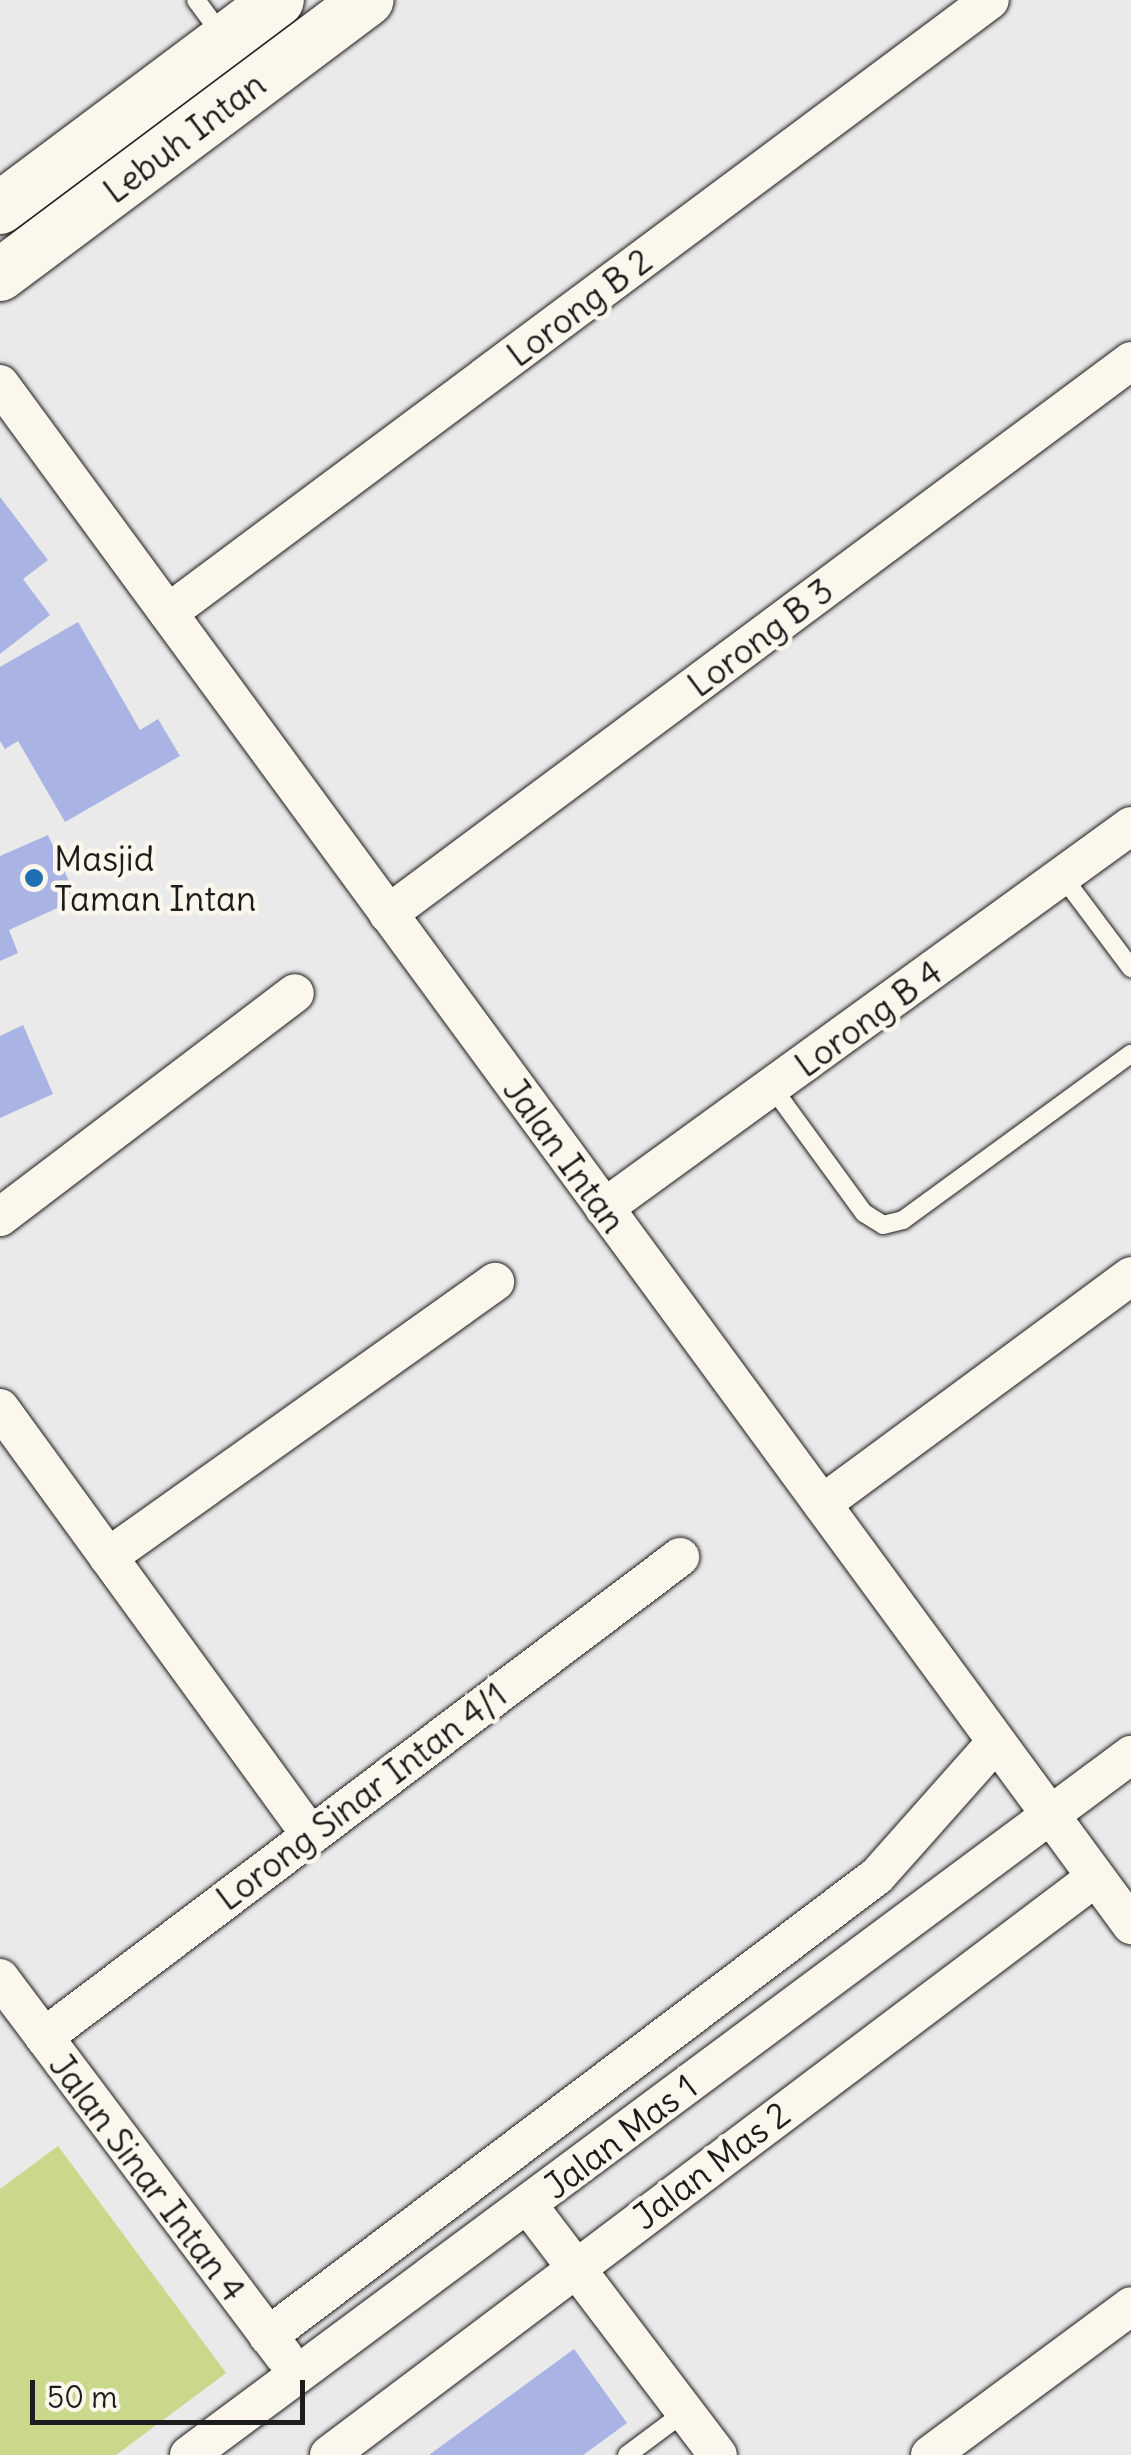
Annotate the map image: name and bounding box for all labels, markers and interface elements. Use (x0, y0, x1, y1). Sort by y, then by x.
street label: Lebuh Intan (95, 62, 273, 212)
street label: Lorong B 2 (498, 239, 660, 375)
street label: Lorong B 3 (679, 569, 841, 705)
place label: Masjid Taman Intan (54, 837, 256, 919)
marker: Masjid Taman Intan (23, 867, 45, 889)
street label: Lorong B 4 (786, 951, 950, 1085)
street label: Jalan Intan (495, 1069, 635, 1241)
street label: Lorong Sinar Intan 4/1 (208, 1673, 514, 1919)
street label: Jalan Sinar Intan 4 (41, 2045, 255, 2309)
street label: Jalan Mas 1 (535, 2065, 705, 2207)
street label: Jalan Mas 2 (624, 2092, 798, 2238)
scale bar (35, 2360, 310, 2422)
text: 50 m (47, 2378, 117, 2416)

